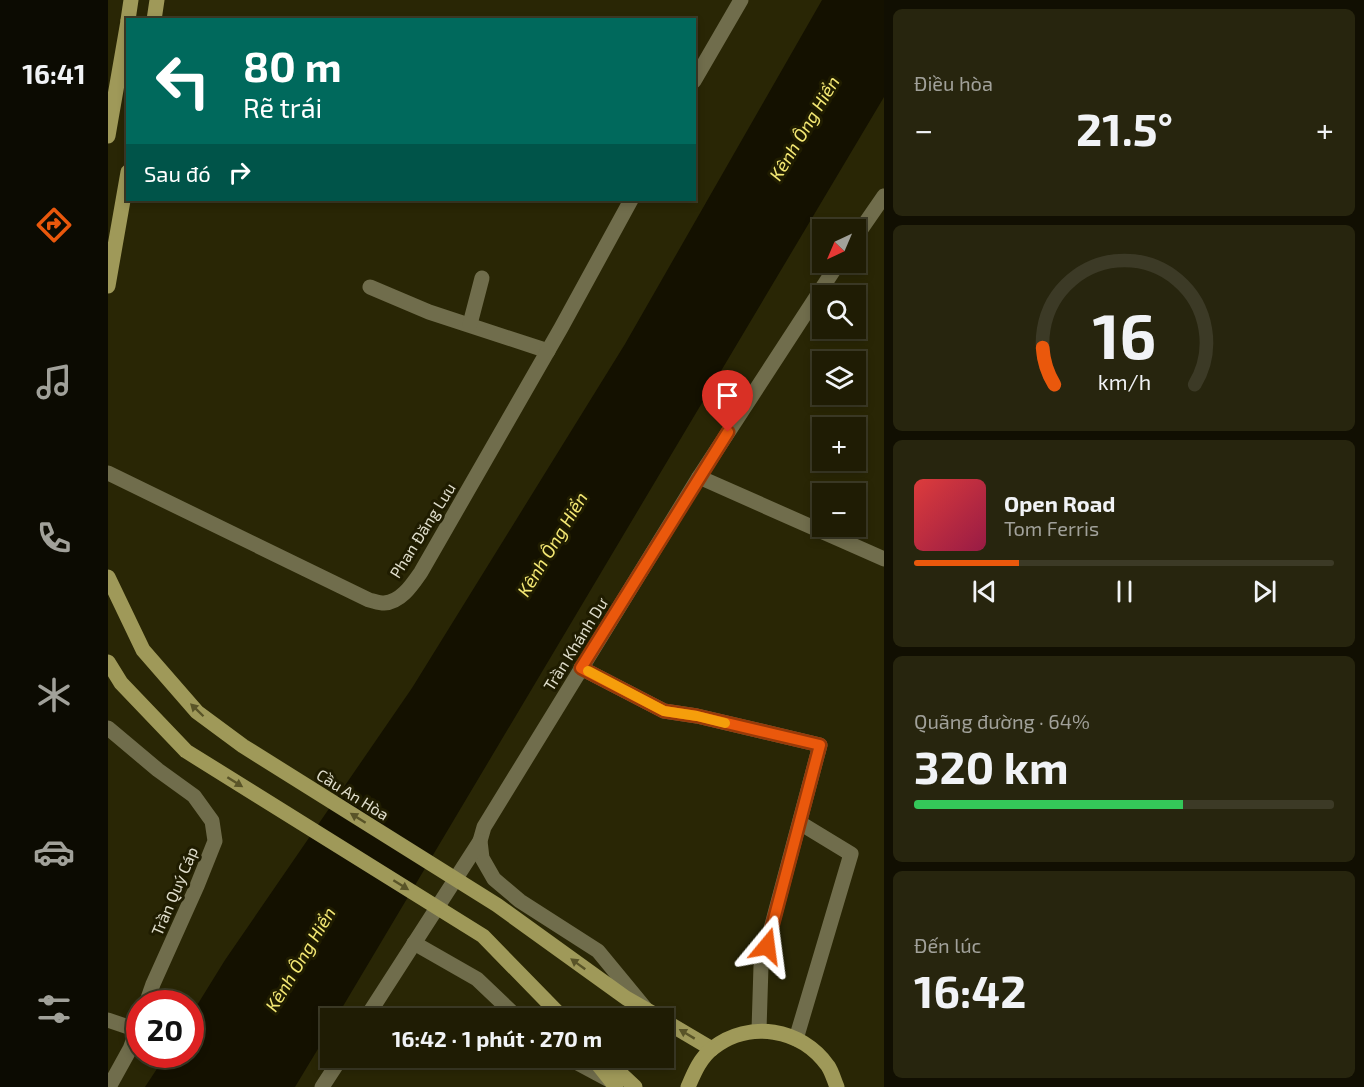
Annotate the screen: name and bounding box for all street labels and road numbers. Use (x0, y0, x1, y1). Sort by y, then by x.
street label: Phan Đăng Lưu (385, 479, 459, 581)
street label: Trần Khánh Dư (539, 594, 611, 694)
street label: Cầu An Hòa (313, 764, 393, 824)
street label: Trần Quý Cáp (147, 844, 202, 939)

